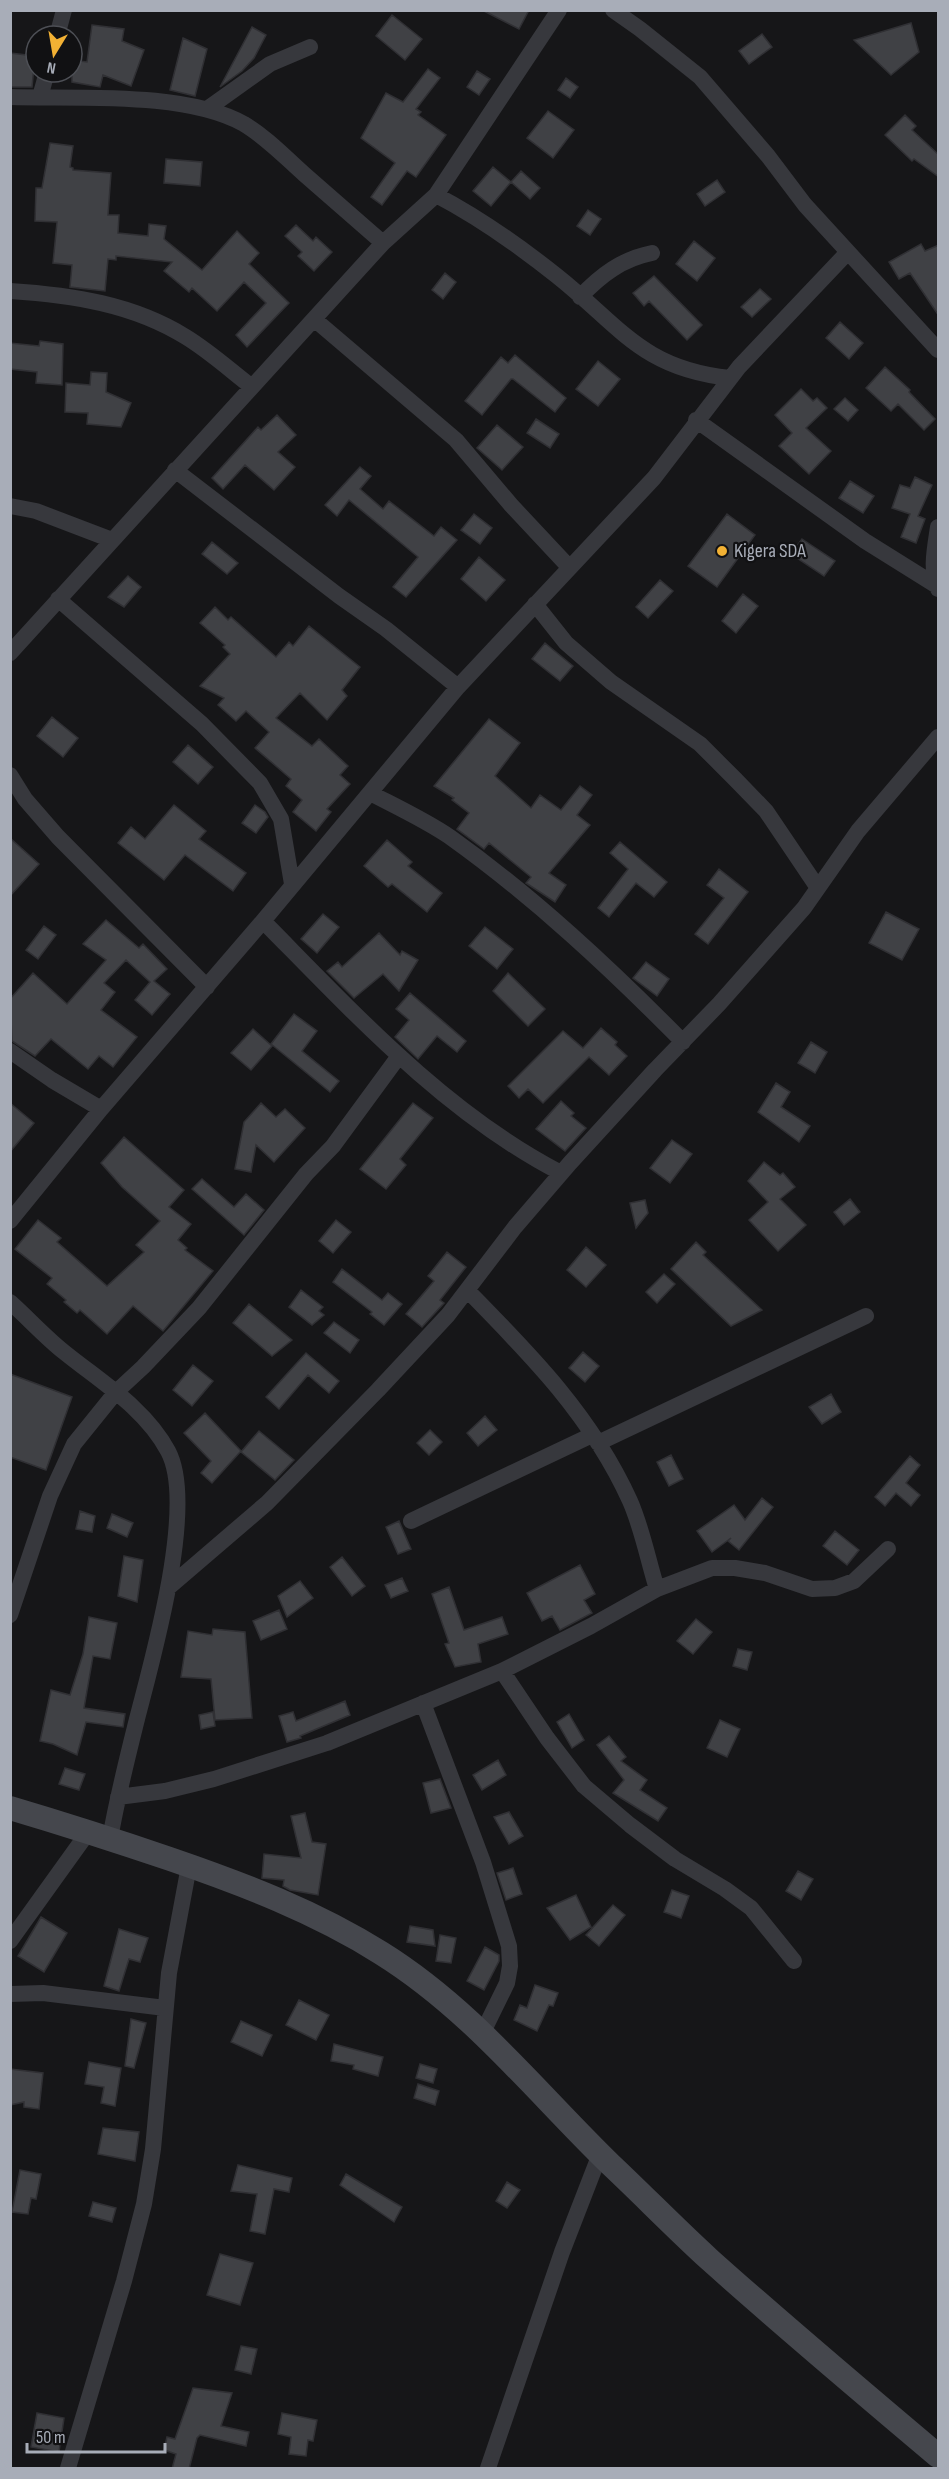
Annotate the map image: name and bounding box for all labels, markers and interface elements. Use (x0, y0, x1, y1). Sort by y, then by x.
north arrow (24, 24, 84, 84)
text: N (45, 57, 57, 77)
place label: Kigera SDA (734, 539, 806, 563)
marker: Kigera SDA (715, 544, 729, 558)
scale bar (27, 2416, 165, 2454)
text: 50 m (36, 2427, 66, 2448)

